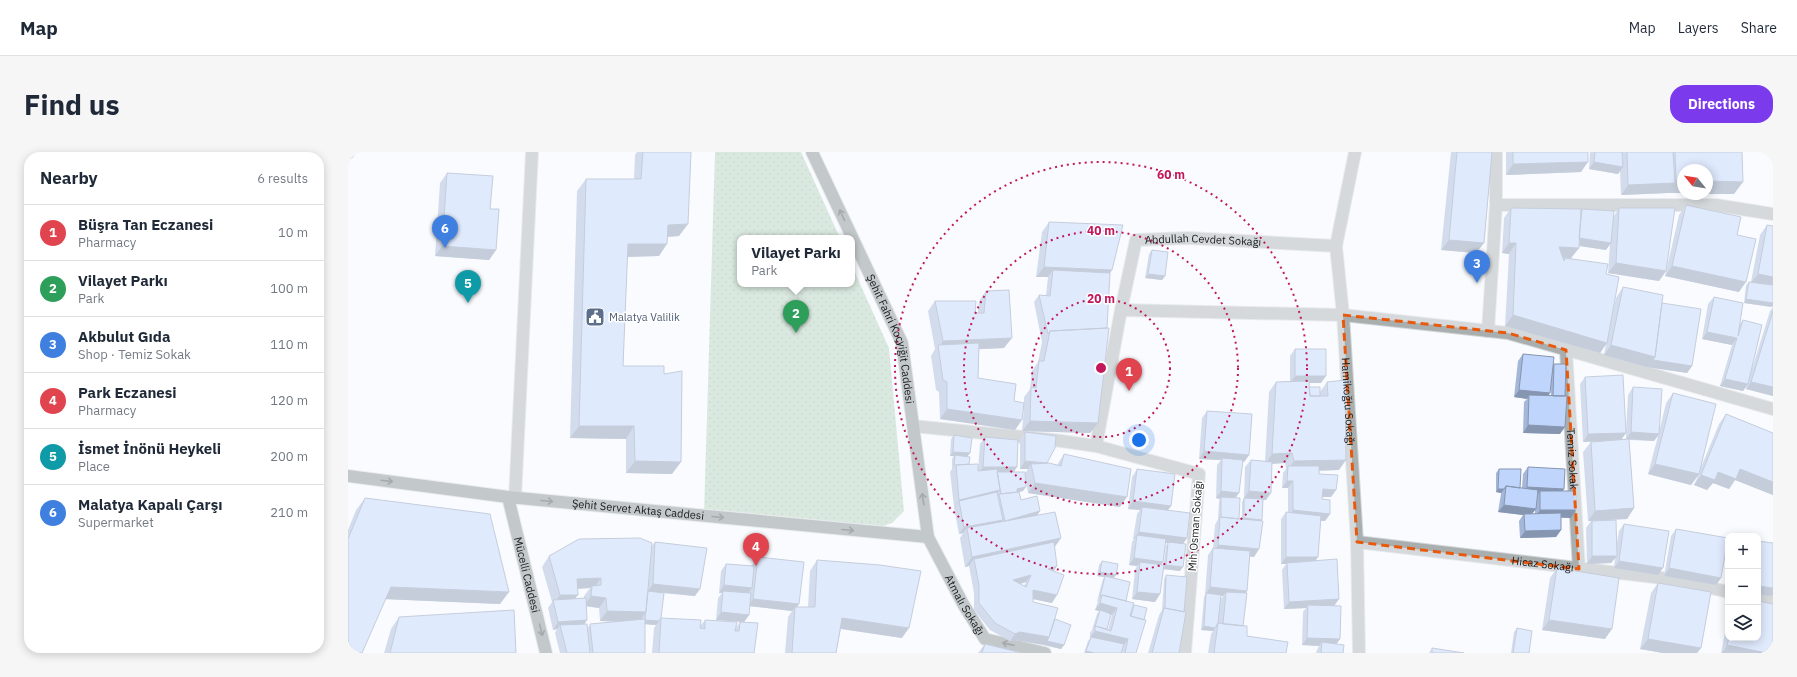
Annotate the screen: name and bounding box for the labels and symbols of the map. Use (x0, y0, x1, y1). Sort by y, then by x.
north arrow (1677, 164, 1713, 200)
text: 60 m (1157, 167, 1185, 182)
one-way arrow (838, 210, 845, 222)
pin: 6 (432, 215, 458, 248)
text: 40 m (1087, 223, 1115, 238)
street label: Abdullah Cevdet Sokağı (1145, 231, 1262, 249)
pin: 3 (1464, 250, 1490, 283)
pin: 5 (455, 270, 481, 303)
street label: Şehit Fahri Koçyiğit Caddesi (864, 272, 917, 405)
text: 20 m (1087, 291, 1115, 306)
pin: 2 (783, 300, 809, 333)
public building icon: Malatya Valilik (584, 306, 606, 328)
place label: Malatya Valilik (609, 310, 680, 324)
street label: Hamikoğlu Sokağı (1339, 357, 1358, 446)
pin: 1 (1116, 358, 1142, 391)
centre of rings (1094, 361, 1108, 375)
street label: Temiz Sokak (1564, 428, 1581, 490)
your location (1129, 430, 1149, 450)
one-way arrow (380, 478, 393, 485)
street label: Mıh Osman Sokağı (1185, 480, 1205, 572)
one-way arrow (919, 493, 927, 506)
street label: Şehit Servet Aktaş Caddesi (571, 496, 705, 523)
one-way arrow (540, 497, 553, 504)
one-way arrow (711, 514, 724, 521)
one-way arrow (841, 526, 854, 533)
pin: 4 (743, 533, 769, 566)
street label: Mücelli Caddesi (511, 535, 543, 614)
street label: Hicaz Sokağı (1511, 553, 1575, 575)
street label: Atmalı Sokağı (942, 572, 988, 638)
one-way arrow (537, 623, 545, 636)
one-way arrow (1001, 640, 1014, 647)

